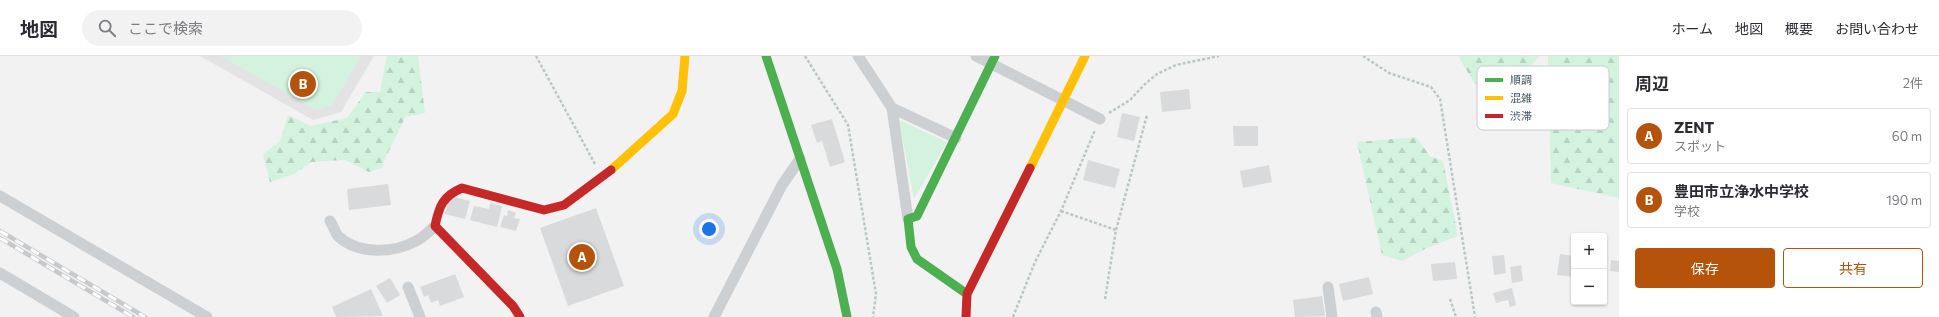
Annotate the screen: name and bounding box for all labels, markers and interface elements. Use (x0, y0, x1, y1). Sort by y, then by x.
search box (82, 10, 362, 46)
text: 地図 (20, 17, 58, 40)
icon: search (96, 17, 118, 39)
text: ここで検索 (128, 19, 203, 37)
text: ホーム (1671, 20, 1713, 37)
text: 地図 (1735, 20, 1763, 37)
text: 概要 (1785, 20, 1813, 37)
text: お問い合わせ (1835, 20, 1919, 37)
legend (1477, 66, 1609, 130)
pin: B (290, 69, 316, 99)
text: 順調 (1510, 73, 1532, 86)
text: 周辺 (1635, 73, 1669, 94)
text: 2件 (1903, 75, 1923, 91)
text: 混雑 (1510, 91, 1532, 104)
text: 渋滞 (1510, 109, 1532, 122)
text: ZENT (1674, 118, 1714, 136)
text: A (1644, 128, 1654, 144)
text: 60 m (1892, 128, 1922, 144)
text: スポット (1674, 138, 1726, 154)
text: 豊田市立浄水中学校 (1674, 182, 1809, 200)
text: B (1645, 192, 1653, 208)
text: 190 m (1886, 192, 1922, 208)
text: 学校 (1674, 203, 1700, 219)
your location (699, 219, 719, 239)
map controls (1571, 233, 1607, 305)
button: + (1571, 233, 1607, 269)
pin: A (569, 242, 595, 272)
button: 保存 (1635, 248, 1775, 288)
button: 共有 (1783, 248, 1923, 288)
button: − (1571, 269, 1607, 305)

